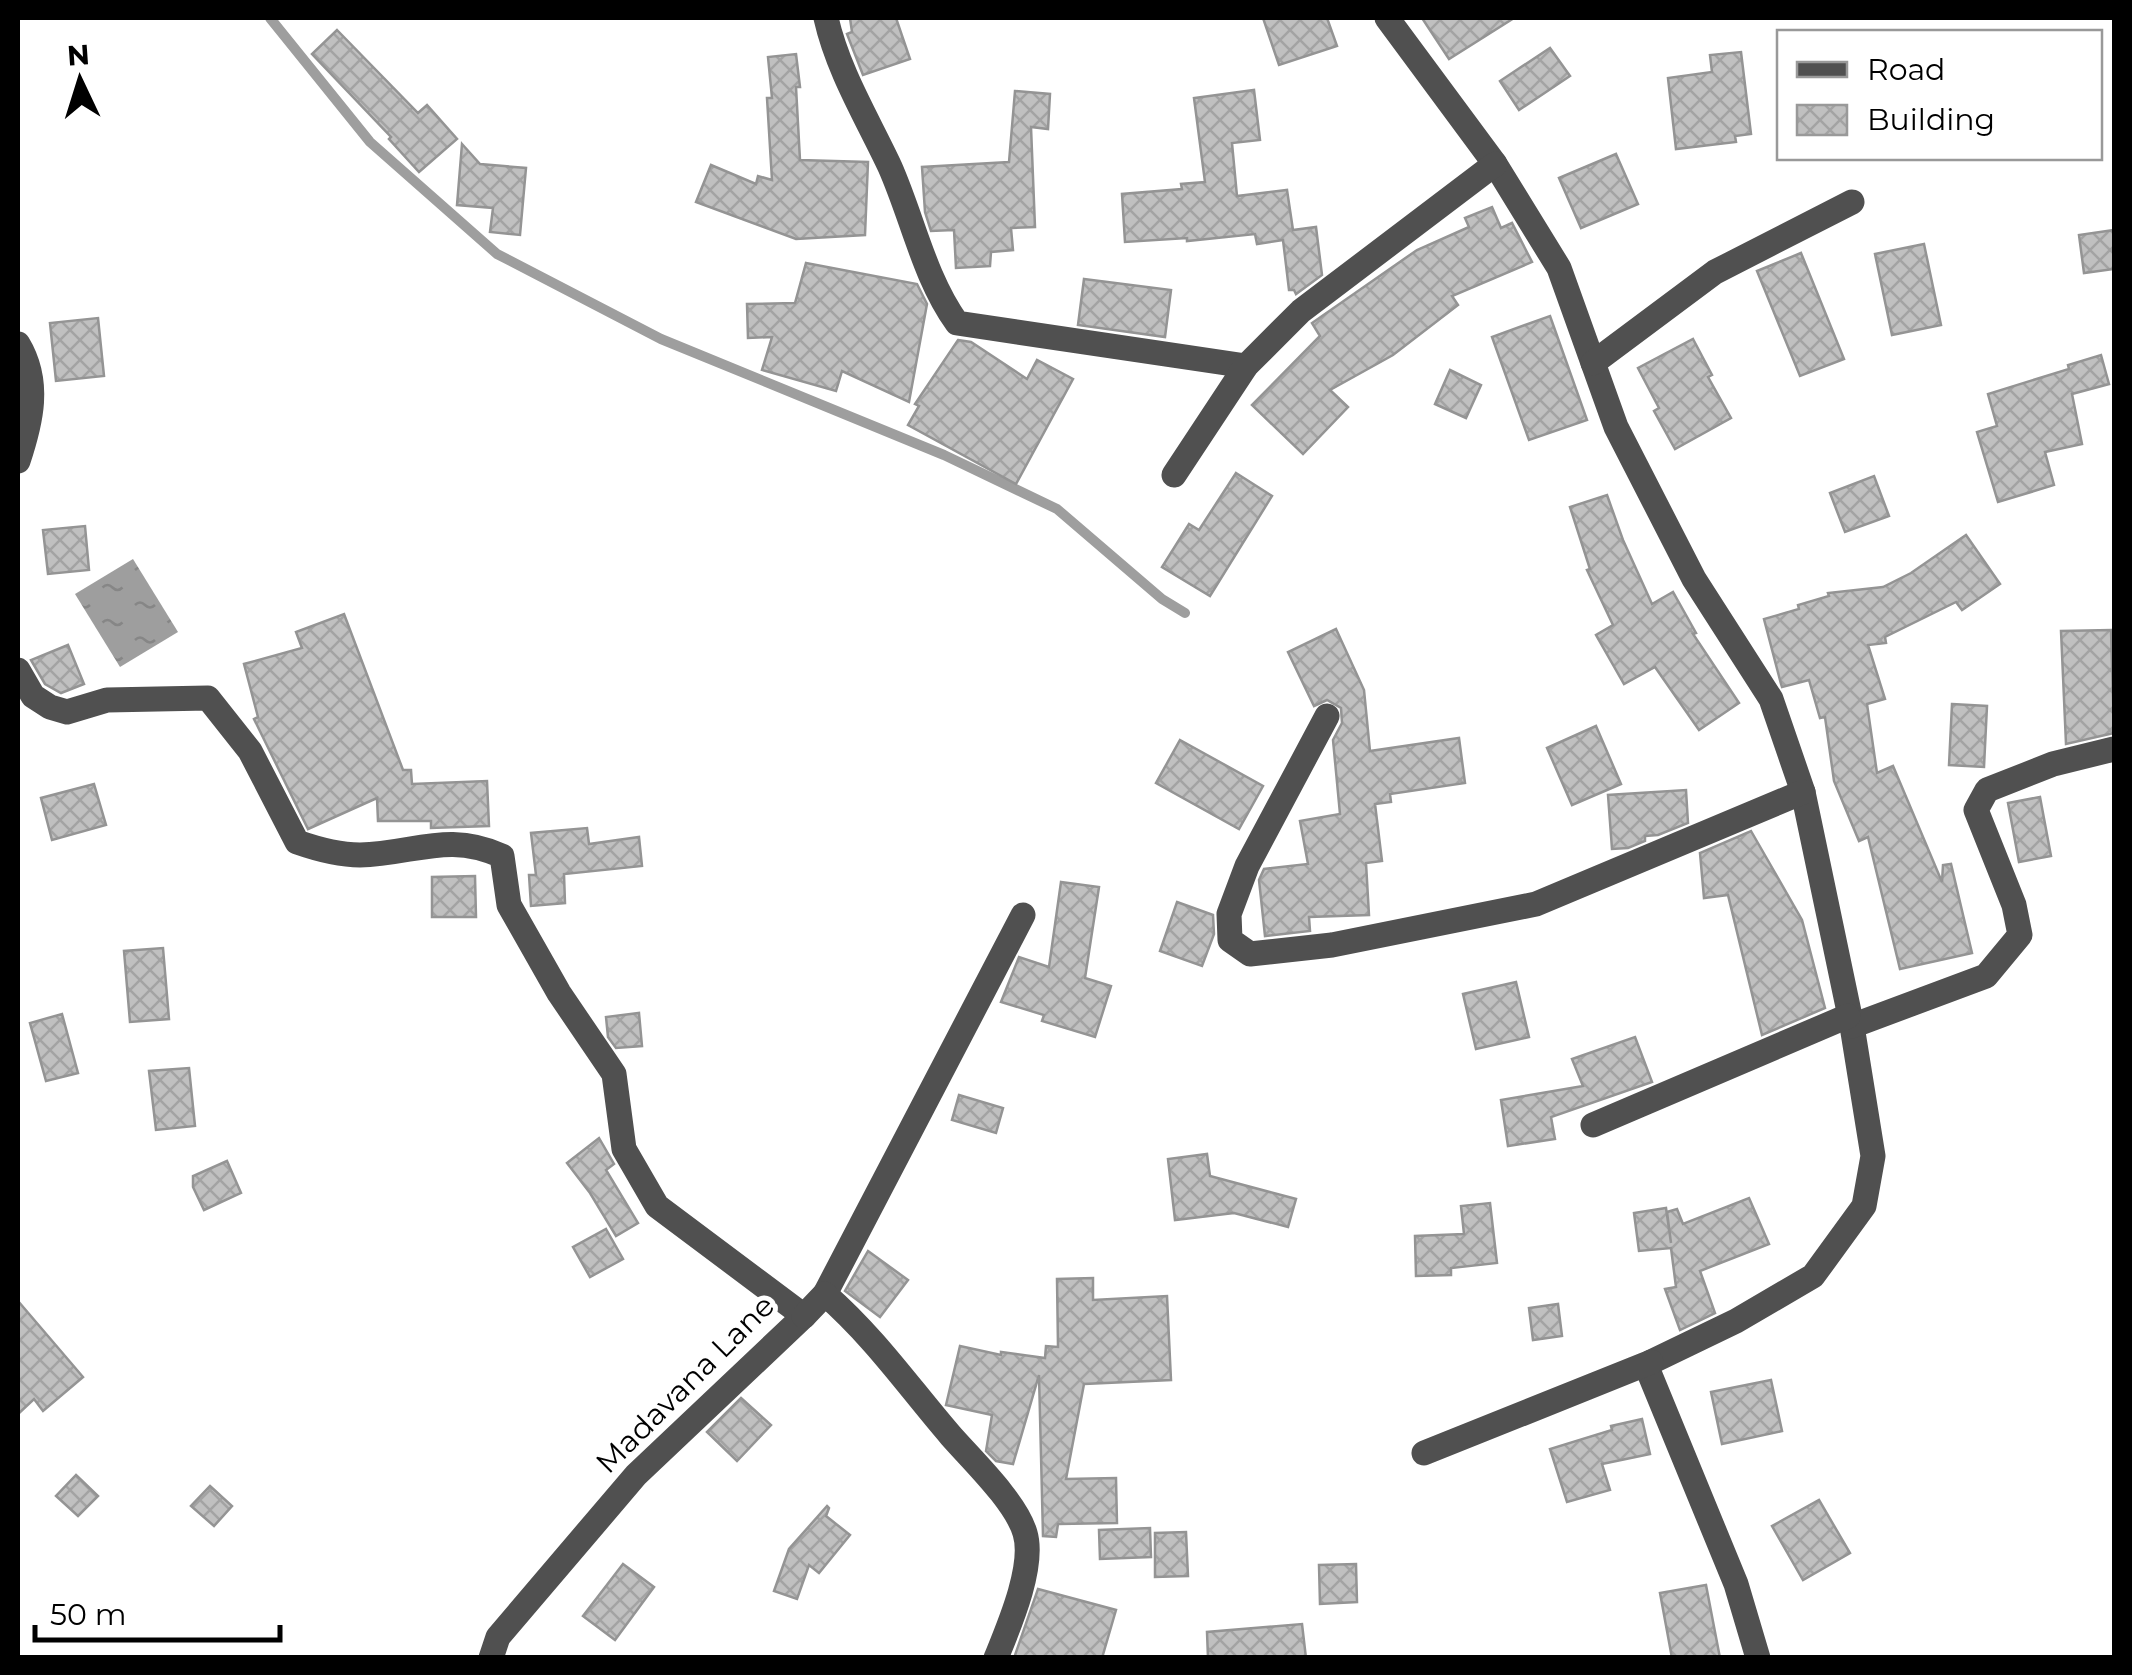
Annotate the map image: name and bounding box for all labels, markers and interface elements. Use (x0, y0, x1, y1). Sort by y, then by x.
north arrow (30, 30, 130, 130)
legend (1777, 30, 2102, 160)
text: N (66, 37, 91, 73)
text: Road (1867, 51, 1945, 88)
text: Building (1867, 101, 1995, 138)
street label: Madavana Lane (588, 1287, 782, 1481)
scale bar (35, 1580, 280, 1642)
text: 50 m (50, 1596, 127, 1633)

